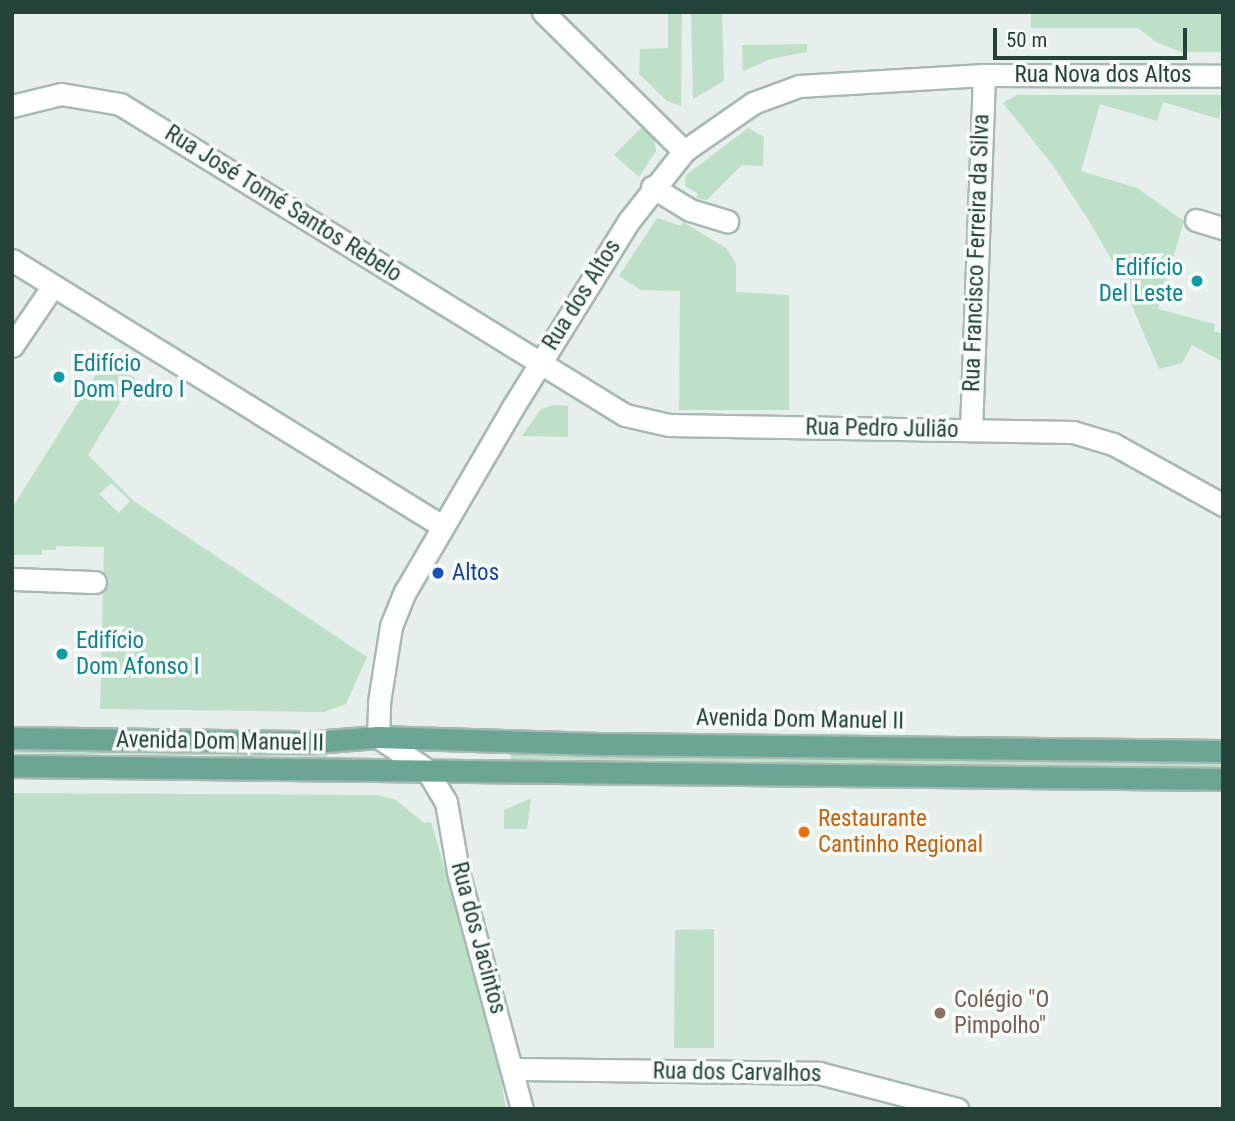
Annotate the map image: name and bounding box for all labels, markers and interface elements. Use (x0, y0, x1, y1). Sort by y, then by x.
scale bar (997, 14, 1191, 58)
text: 50 m (1006, 28, 1047, 52)
street label: Rua Nova dos Altos (1014, 61, 1192, 89)
street label: Rua Francisco Ferreira da Silva (958, 114, 996, 392)
street label: Rua José Tomé Santos Rebelo (159, 120, 407, 288)
street label: Rua dos Altos (537, 234, 627, 356)
place label: Edifício Del Leste (1099, 254, 1183, 308)
marker: Edifício Del Leste (1189, 273, 1205, 289)
place label: Edifício Dom Pedro I (73, 350, 184, 404)
marker: Edifício Dom Pedro I (51, 369, 67, 385)
street label: Rua Pedro Julião (805, 414, 959, 444)
place label: Altos (452, 559, 499, 587)
marker: Altos (430, 565, 446, 581)
place label: Edifício Dom Afonso I (76, 627, 200, 681)
marker: Edifício Dom Afonso I (54, 646, 70, 662)
street label: Avenida Dom Manuel II (696, 704, 904, 736)
street label: Avenida Dom Manuel II (116, 726, 324, 758)
place label: Restaurante Cantinho Regional (818, 805, 983, 859)
marker: Restaurante Cantinho Regional (796, 824, 812, 840)
street label: Rua dos Jacintos (444, 859, 512, 1017)
place label: Colégio "O Pimpolho" (954, 986, 1049, 1040)
marker: Colégio "O Pimpolho" (932, 1005, 948, 1021)
street label: Rua dos Carvalhos (652, 1058, 822, 1088)

